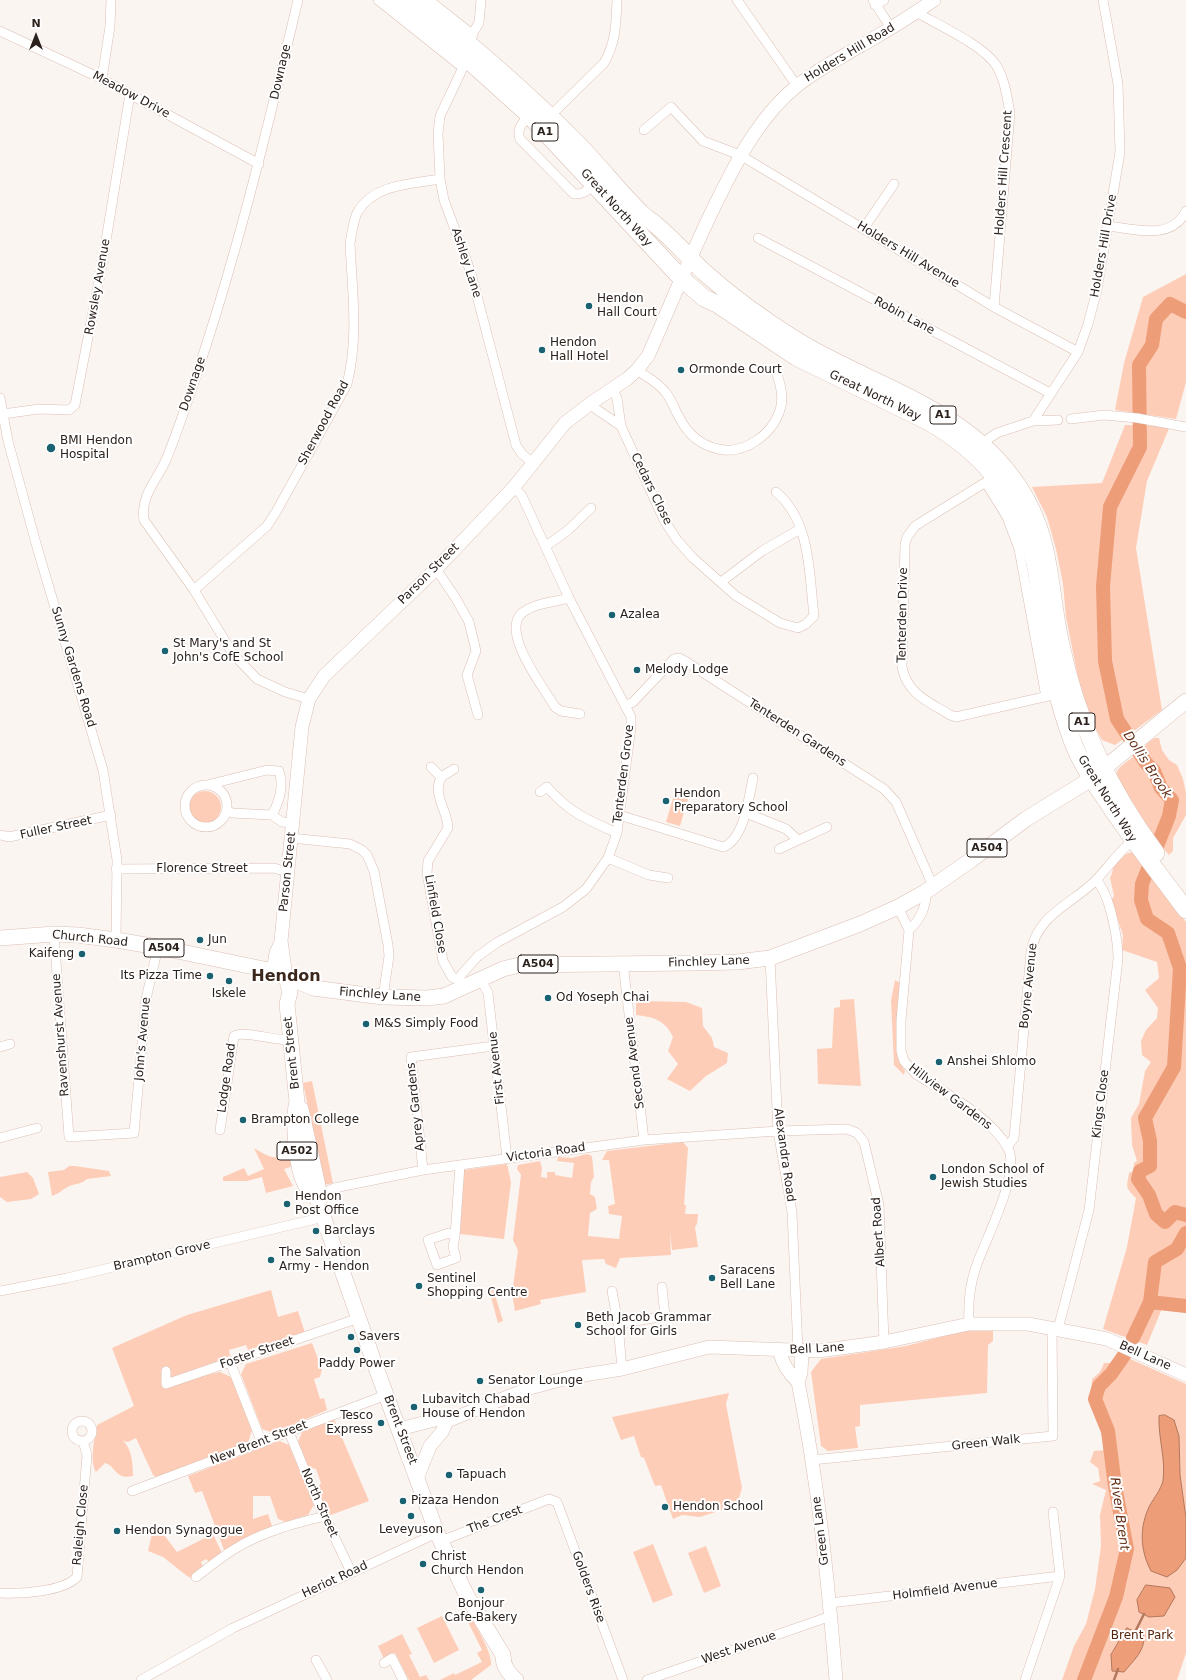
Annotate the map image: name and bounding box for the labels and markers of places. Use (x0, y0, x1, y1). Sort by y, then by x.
place label: Hendon Hall Court (597, 292, 657, 320)
marker: Hendon Hall Court (584, 301, 594, 311)
place label: Hendon Hall Hotel (550, 336, 609, 364)
marker: Hendon Hall Hotel (537, 345, 547, 355)
place label: Ormonde Court (689, 363, 782, 377)
marker: Ormonde Court (676, 365, 686, 375)
place label: BMI Hendon Hospital (60, 434, 133, 462)
marker: BMI Hendon Hospital (45, 442, 57, 454)
place label: Azalea (620, 608, 660, 622)
marker: Azalea (607, 610, 617, 620)
place label: St Mary's and St John's CofE School (173, 637, 284, 665)
marker: St Mary's and St John's CofE School (160, 646, 170, 656)
place label: Melody Lodge (645, 663, 728, 677)
marker: Melody Lodge (632, 665, 642, 675)
place label: Hendon Preparatory School (674, 787, 788, 815)
marker: Hendon Preparatory School (661, 796, 671, 806)
place label: Jun (208, 933, 227, 947)
marker: Jun (195, 935, 205, 945)
place label: Kaifeng (29, 947, 74, 961)
marker: Kaifeng (77, 949, 87, 959)
place label: Its Pizza Time (120, 969, 202, 983)
marker: Its Pizza Time (205, 971, 215, 981)
marker: Iskele (224, 976, 234, 986)
place label: Iskele (212, 987, 246, 1001)
place label: Od Yoseph Chai (556, 991, 649, 1005)
marker: Od Yoseph Chai (543, 993, 553, 1003)
place label: M&S Simply Food (374, 1017, 478, 1031)
marker: M&S Simply Food (361, 1019, 371, 1029)
place label: Anshei Shlomo (947, 1055, 1036, 1069)
marker: Anshei Shlomo (934, 1057, 944, 1067)
place label: Brampton College (251, 1113, 359, 1127)
marker: Brampton College (238, 1115, 248, 1125)
place label: London School of Jewish Studies (941, 1163, 1044, 1191)
marker: London School of Jewish Studies (928, 1172, 938, 1182)
place label: Hendon Post Office (295, 1190, 359, 1218)
marker: Hendon Post Office (282, 1199, 292, 1209)
place label: Barclays (324, 1224, 375, 1238)
marker: Barclays (311, 1226, 321, 1236)
place label: The Salvation Army - Hendon (279, 1246, 369, 1274)
marker: The Salvation Army - Hendon (266, 1255, 276, 1265)
place label: Saracens Bell Lane (720, 1264, 775, 1292)
place label: Sentinel Shopping Centre (427, 1272, 527, 1300)
marker: Saracens Bell Lane (707, 1273, 717, 1283)
marker: Sentinel Shopping Centre (414, 1281, 424, 1291)
place label: Beth Jacob Grammar School for Girls (586, 1311, 711, 1339)
marker: Beth Jacob Grammar School for Girls (573, 1320, 583, 1330)
place label: Savers (359, 1330, 400, 1344)
marker: Savers (346, 1332, 356, 1342)
marker: Paddy Power (352, 1345, 362, 1355)
place label: Paddy Power (319, 1357, 395, 1371)
place label: Senator Lounge (488, 1374, 583, 1388)
marker: Senator Lounge (475, 1376, 485, 1386)
place label: Lubavitch Chabad House of Hendon (422, 1393, 530, 1421)
marker: Lubavitch Chabad House of Hendon (409, 1402, 419, 1412)
place label: Tesco Express (326, 1409, 373, 1437)
marker: Tesco Express (376, 1418, 386, 1428)
place label: Tapuach (457, 1468, 506, 1482)
marker: Tapuach (444, 1470, 454, 1480)
place label: Pizaza Hendon (411, 1494, 499, 1508)
marker: Pizaza Hendon (398, 1496, 408, 1506)
place label: Hendon School (673, 1500, 763, 1514)
marker: Hendon School (660, 1502, 670, 1512)
marker: Leveyuson (406, 1511, 416, 1521)
place label: Leveyuson (379, 1523, 443, 1537)
place label: Hendon Synagogue (125, 1524, 243, 1538)
marker: Hendon Synagogue (112, 1526, 122, 1536)
place label: Christ Church Hendon (431, 1550, 524, 1578)
marker: Christ Church Hendon (418, 1559, 428, 1569)
marker: Bonjour Cafe-Bakery (476, 1585, 486, 1595)
place label: Bonjour Cafe-Bakery (445, 1597, 517, 1625)

